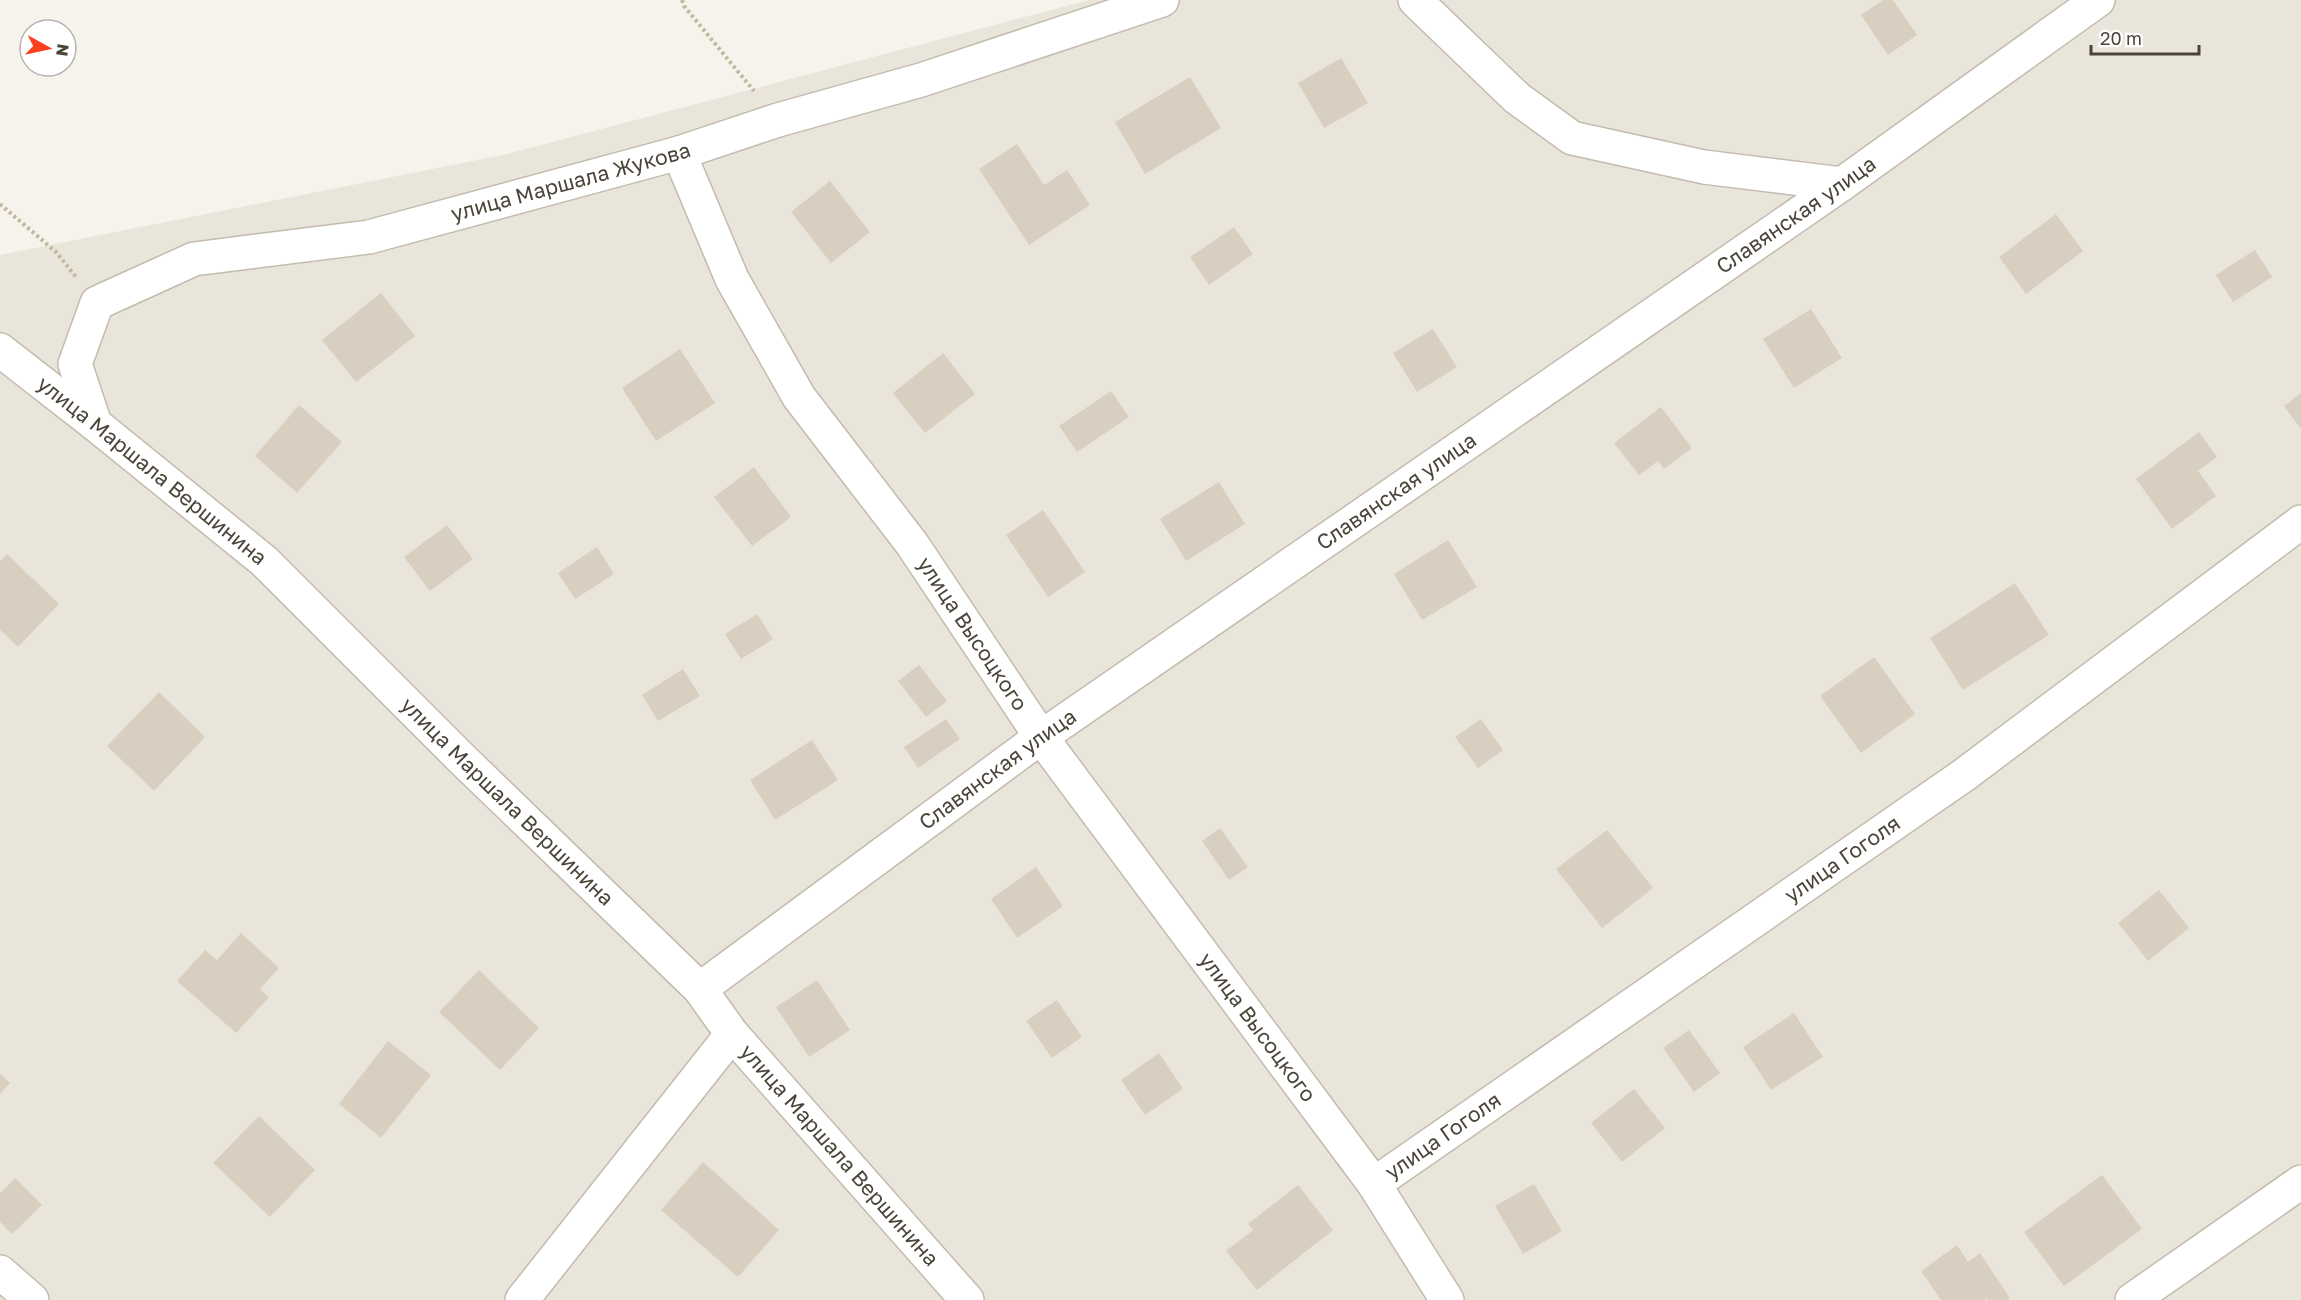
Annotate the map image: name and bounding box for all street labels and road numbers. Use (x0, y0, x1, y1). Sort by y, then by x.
street label: улица Маршала Жукова (448, 136, 694, 226)
street label: Славянская улица (1711, 150, 1881, 279)
street label: улица Маршала Вершинина (32, 370, 273, 570)
street label: Славянская улица (1311, 427, 1481, 555)
street label: улица Высоцкого (912, 551, 1034, 715)
street label: улица Маршала Вершинина (396, 691, 620, 911)
street label: Славянская улица (913, 703, 1081, 835)
street label: улица Гоголя (1779, 809, 1905, 908)
street label: улица Высоцкого (1194, 947, 1322, 1107)
street label: улица Маршала Вершинина (735, 1038, 945, 1271)
street label: улица Гоголя (1380, 1086, 1505, 1184)

